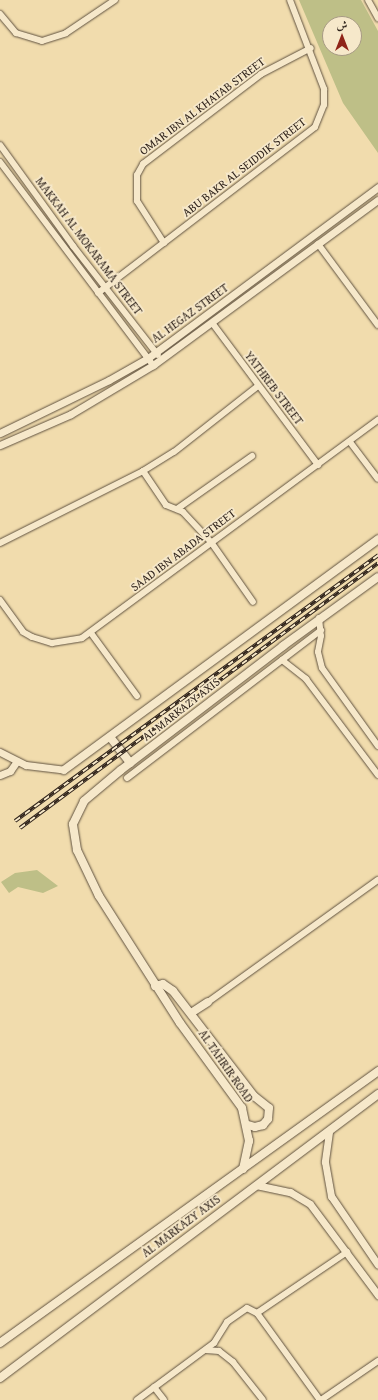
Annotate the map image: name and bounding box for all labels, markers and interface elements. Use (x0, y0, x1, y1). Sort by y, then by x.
north arrow (322, 16, 362, 56)
text: ش (337, 17, 347, 33)
street label: OMAR IBN AL KHATAB STREET (136, 54, 268, 158)
street label: ABU BAKR AL SEIDDIK STREET (179, 114, 309, 220)
street label: MAKKAH AL MOKARAMA STREET (32, 174, 146, 318)
street label: AL HEGAZ STREET (149, 280, 231, 346)
street label: YATHREB STREET (242, 348, 306, 428)
street label: SAAD IBN ABADA STREET (128, 506, 238, 594)
street label: AL MARKAZY AXIS (139, 674, 223, 744)
street label: AL TAHRIR ROAD (196, 1027, 256, 1105)
street label: AL MARKAZY AXIS (139, 1192, 223, 1260)

